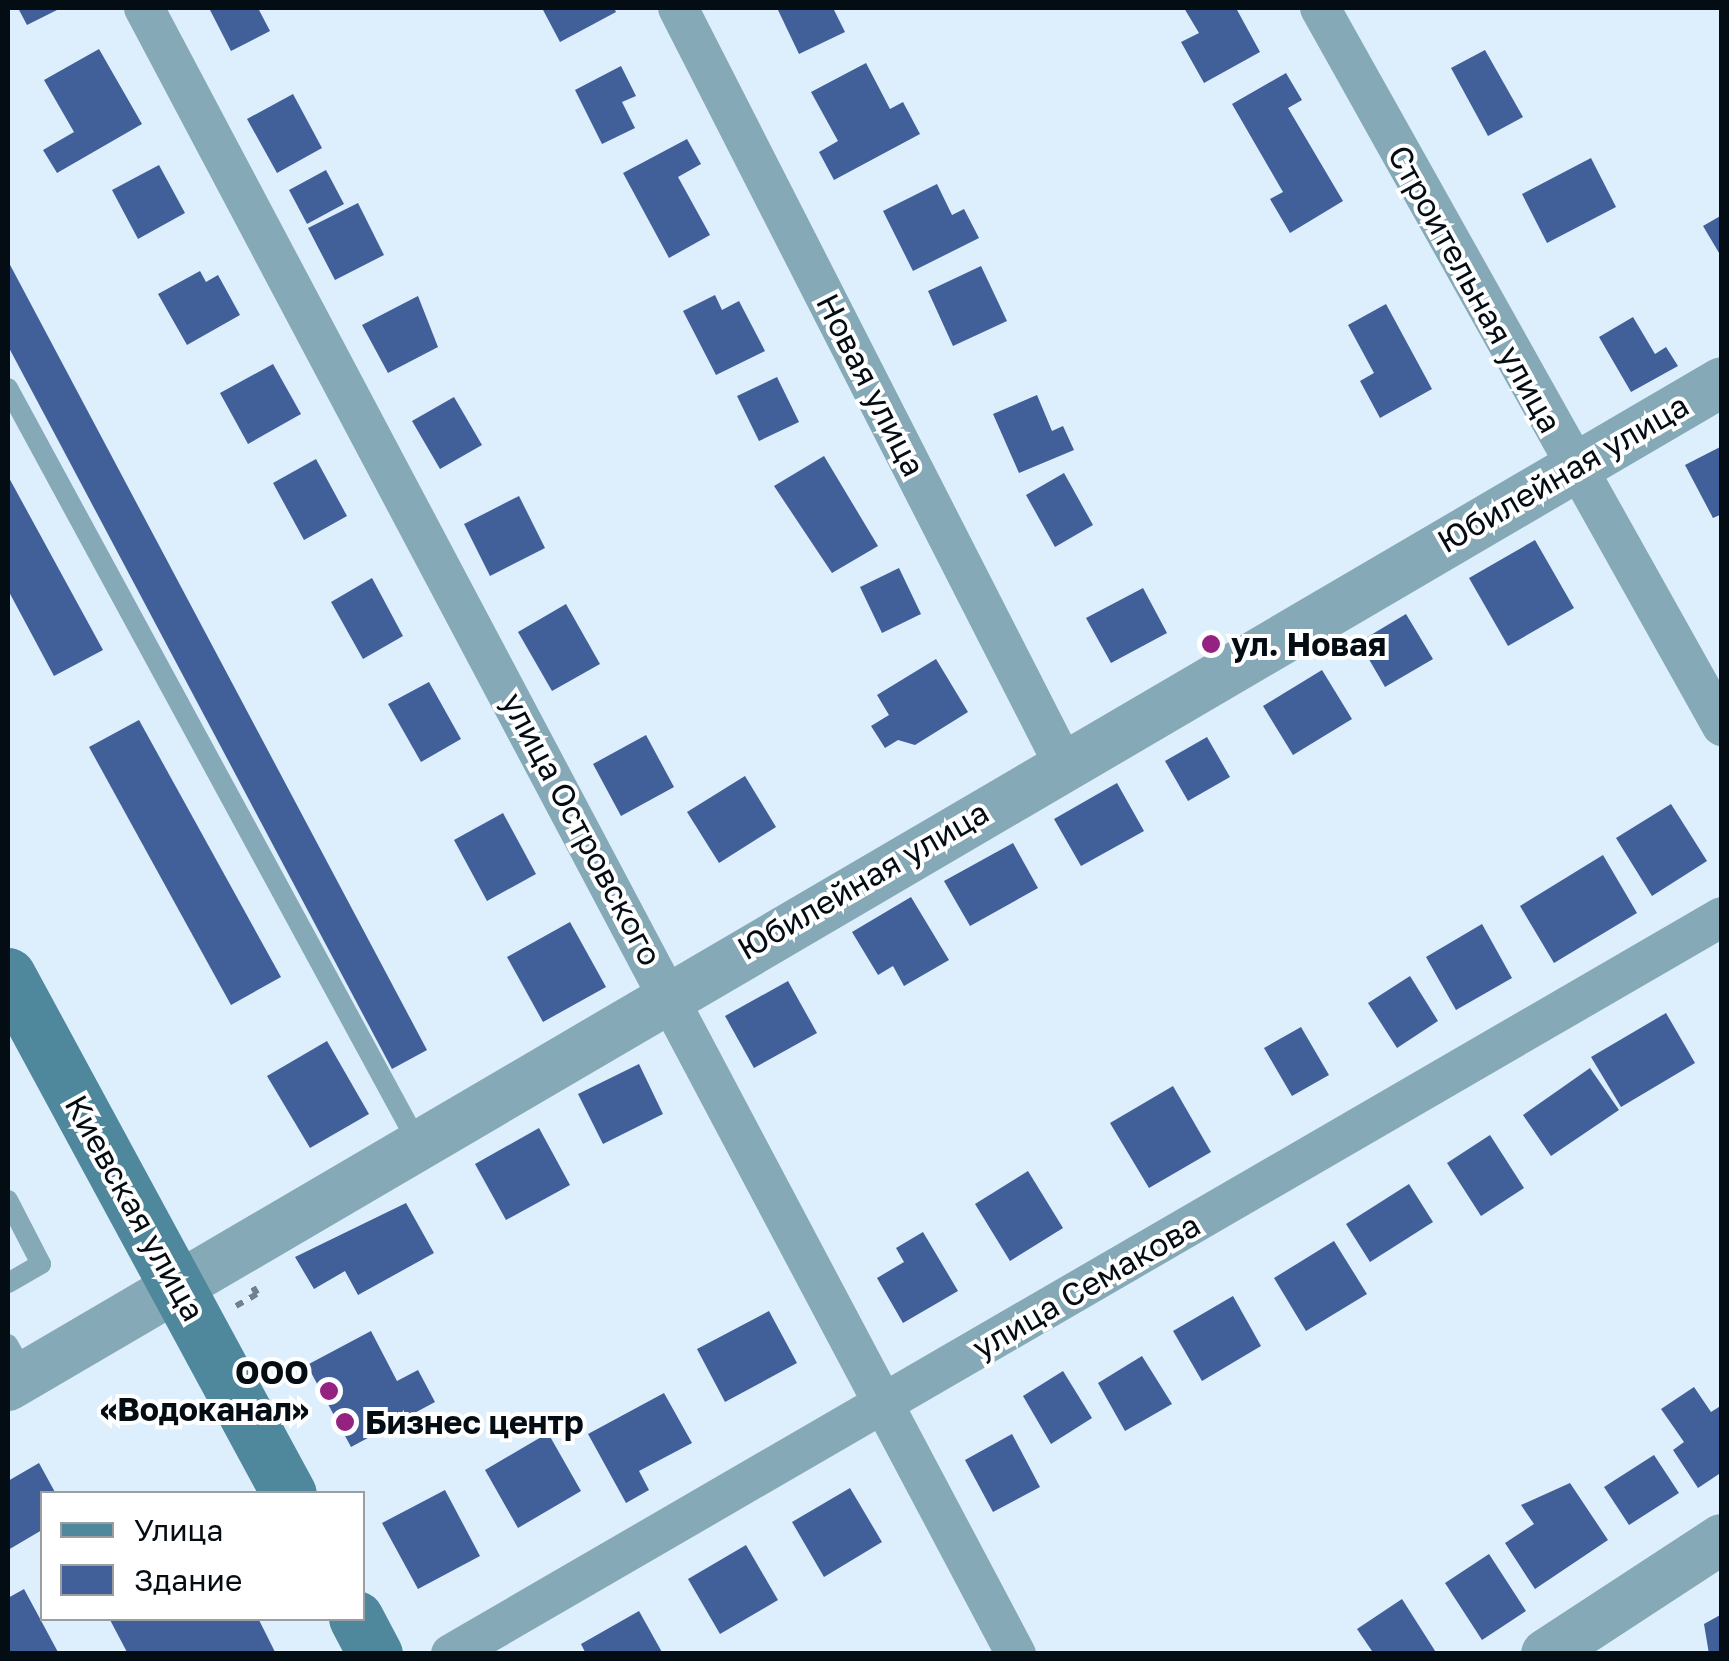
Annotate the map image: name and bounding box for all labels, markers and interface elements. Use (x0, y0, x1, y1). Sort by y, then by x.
street label: Строительная улица (1380, 139, 1570, 439)
street label: Новая улица (809, 287, 933, 483)
street label: Юбилейная улица (1431, 386, 1695, 560)
place label: ул. Новая (1231, 625, 1386, 663)
marker: ул. Новая (1200, 633, 1222, 655)
street label: улица Островского (494, 686, 670, 972)
street label: Юбилейная улица (731, 793, 995, 967)
street label: Киевская улица (57, 1088, 213, 1328)
street label: улица Семакова (965, 1205, 1207, 1367)
place label: ООО «Водоканал» (100, 1354, 309, 1429)
marker: ООО «Водоканал» (318, 1380, 340, 1402)
place label: Бизнес центр (365, 1403, 584, 1441)
marker: Бизнес центр (334, 1411, 356, 1433)
legend (40, 1491, 365, 1621)
text: Улица (134, 1512, 223, 1548)
text: Здание (134, 1562, 242, 1598)

